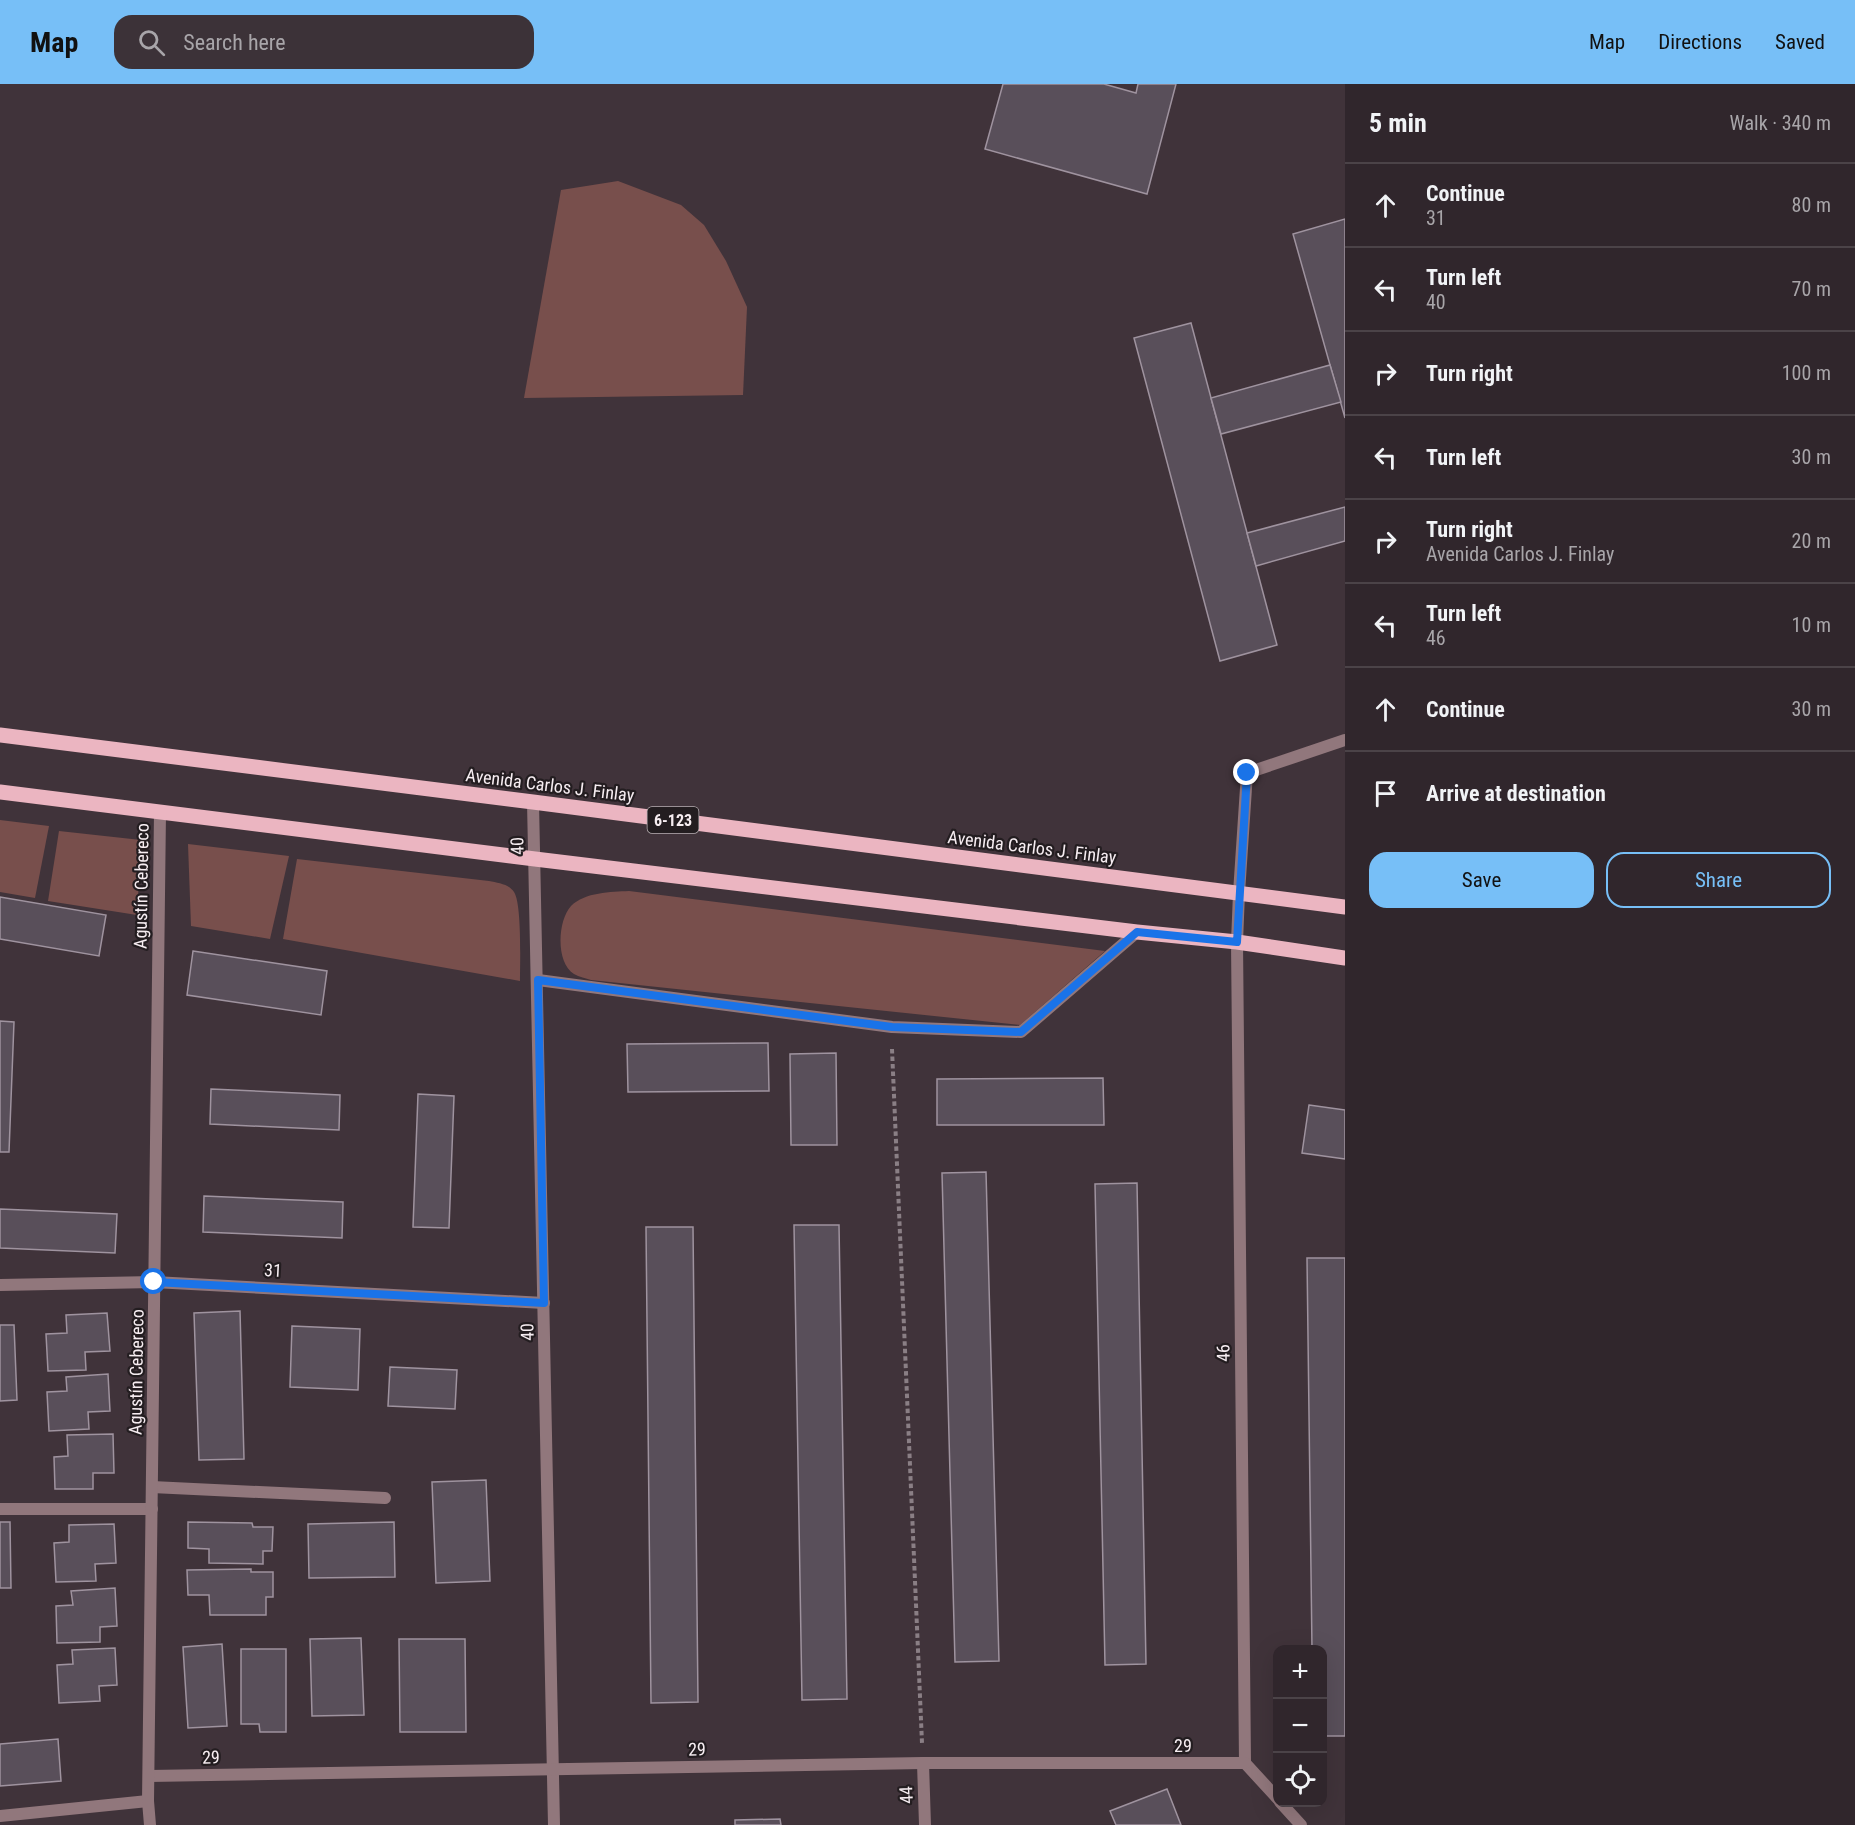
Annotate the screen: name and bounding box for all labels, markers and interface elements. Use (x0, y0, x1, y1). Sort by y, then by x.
search box (114, 15, 534, 69)
text: Map (30, 26, 78, 59)
icon: search (135, 26, 168, 59)
text: Search here (183, 30, 286, 55)
text: Map (1589, 30, 1625, 54)
text: Directions (1658, 30, 1742, 54)
text: Saved (1775, 30, 1825, 54)
text: 5 min (1369, 108, 1427, 138)
text: Walk · 340 m (1730, 111, 1831, 135)
text: Continue (1426, 181, 1505, 206)
icon: ahead (1369, 189, 1402, 222)
text: 80 m (1792, 193, 1831, 217)
text: 31 (1426, 206, 1446, 230)
text: Turn left (1426, 265, 1501, 290)
icon: left (1369, 273, 1402, 306)
text: 70 m (1792, 277, 1831, 301)
text: 40 (1426, 290, 1446, 314)
icon: right (1369, 357, 1402, 390)
text: Turn right (1426, 361, 1513, 386)
text: 100 m (1782, 361, 1831, 385)
icon: left (1369, 441, 1402, 474)
text: Turn left (1426, 445, 1501, 470)
text: 30 m (1792, 445, 1831, 469)
text: Turn right (1426, 517, 1513, 542)
icon: right (1369, 525, 1402, 558)
text: 20 m (1792, 529, 1831, 553)
text: Avenida Carlos J. Finlay (1426, 542, 1614, 566)
text: Turn left (1426, 601, 1501, 626)
icon: left (1369, 609, 1402, 642)
text: 10 m (1792, 613, 1831, 637)
text: 46 (1426, 626, 1446, 650)
icon: ahead (1369, 693, 1402, 726)
text: Continue (1426, 697, 1505, 722)
text: 30 m (1792, 697, 1831, 721)
route end (1233, 759, 1259, 785)
street label: Avenida Carlos J. Finlay (465, 764, 636, 806)
icon: arrive (1369, 777, 1402, 810)
text: Arrive at destination (1426, 781, 1606, 806)
road number: 6-123 (648, 807, 698, 833)
street label: Agustín Cebereco (129, 823, 153, 949)
street label: Avenida Carlos J. Finlay (947, 826, 1118, 868)
street label: 40 (506, 837, 528, 855)
button: Save (1369, 852, 1594, 908)
button: Share (1606, 852, 1831, 908)
street label: 31 (264, 1259, 282, 1281)
route start (140, 1268, 166, 1294)
street label: Agustín Cebereco (124, 1309, 148, 1435)
street label: 40 (516, 1323, 538, 1341)
street label: 46 (1212, 1344, 1234, 1362)
map controls (1273, 1645, 1327, 1807)
button: + (1273, 1645, 1327, 1699)
button: − (1273, 1699, 1327, 1753)
street label: 29 (1174, 1735, 1192, 1756)
street label: 29 (688, 1738, 706, 1760)
street label: 29 (202, 1746, 220, 1768)
button: locate (1273, 1753, 1327, 1807)
street label: 44 (895, 1785, 917, 1804)

